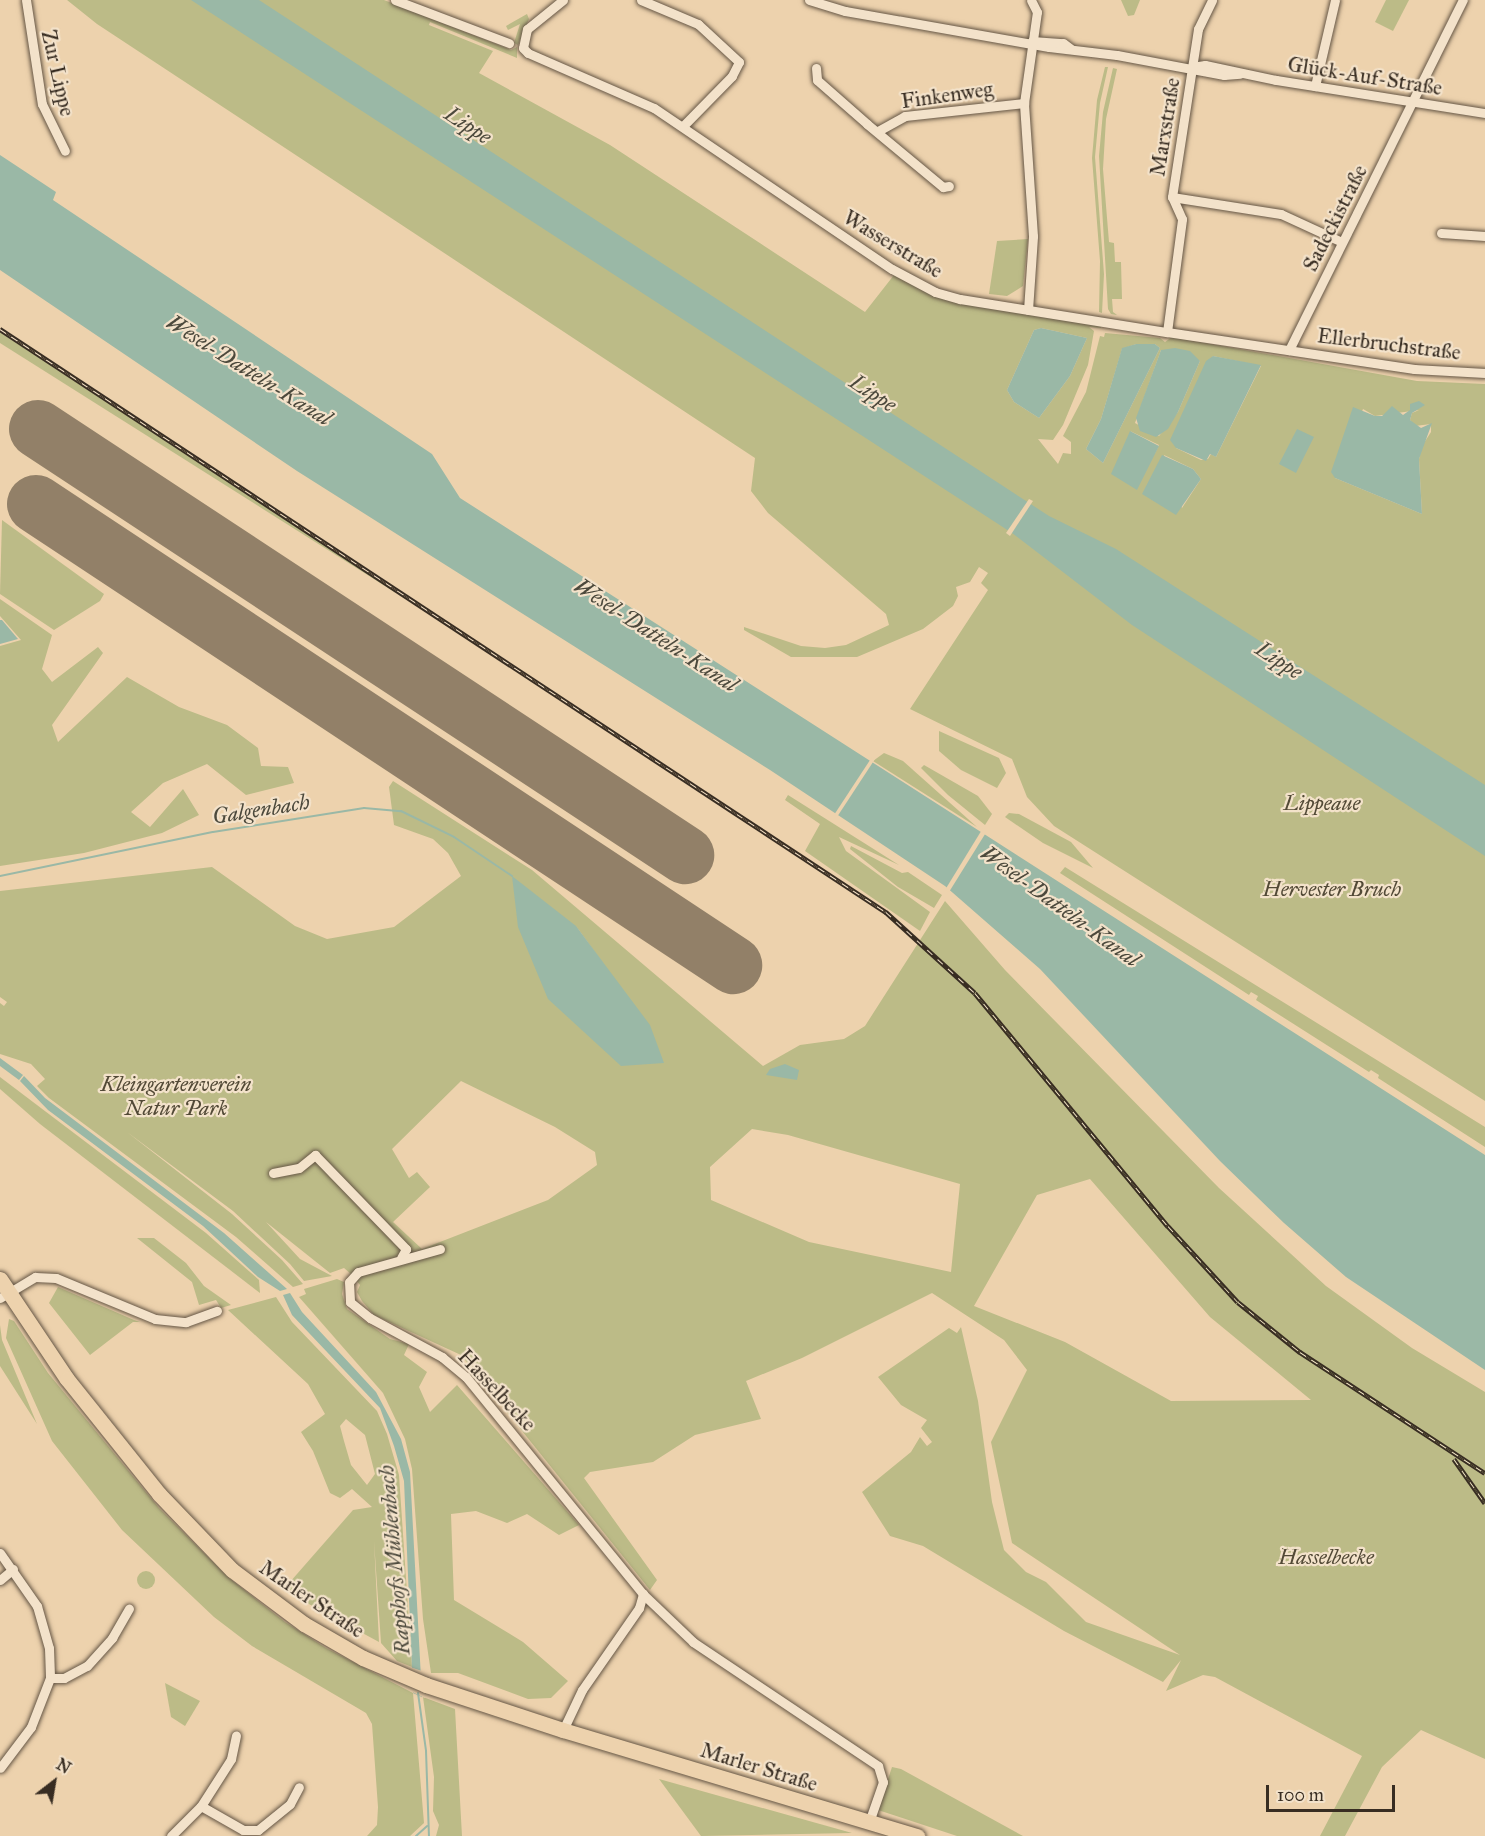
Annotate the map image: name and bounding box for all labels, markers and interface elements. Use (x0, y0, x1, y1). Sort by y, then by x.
street label: Zur Lippe (36, 27, 80, 119)
street label: Glück-Auf-Straße (1286, 51, 1444, 101)
street label: Finkenweg (899, 76, 995, 114)
street label: Marxstraße (1145, 76, 1185, 178)
water label: Lippe (440, 100, 496, 150)
street label: Sadeckistraße (1297, 161, 1373, 275)
street label: Wasserstraße (839, 205, 947, 283)
water label: Wesel-Datteln-Kanal (162, 309, 336, 431)
street label: Ellerbruchstraße (1316, 323, 1462, 365)
water label: Lippe (845, 368, 901, 418)
water label: Wesel-Datteln-Kanal (569, 572, 743, 698)
water label: Lippe (1251, 635, 1307, 685)
water label: Galgenbach (210, 788, 312, 830)
park label: Lippeaue (1284, 790, 1360, 816)
water label: Wesel-Datteln-Kanal (976, 840, 1144, 972)
park label: Hervester Bruch (1263, 876, 1401, 902)
park label: Kleingartenverein Natur Park (101, 1071, 251, 1121)
street label: Hasselbecke (453, 1344, 541, 1436)
water label: Rapphofs Mühlenbach (373, 1464, 415, 1656)
park label: Hasselbecke (1278, 1544, 1374, 1570)
street label: Marler Straße (255, 1555, 369, 1643)
street label: Marler Straße (698, 1737, 820, 1797)
north arrow (24, 1752, 84, 1812)
text: N (53, 1754, 74, 1778)
scale bar (1269, 1773, 1398, 1811)
text: 100 m (1277, 1784, 1324, 1806)

